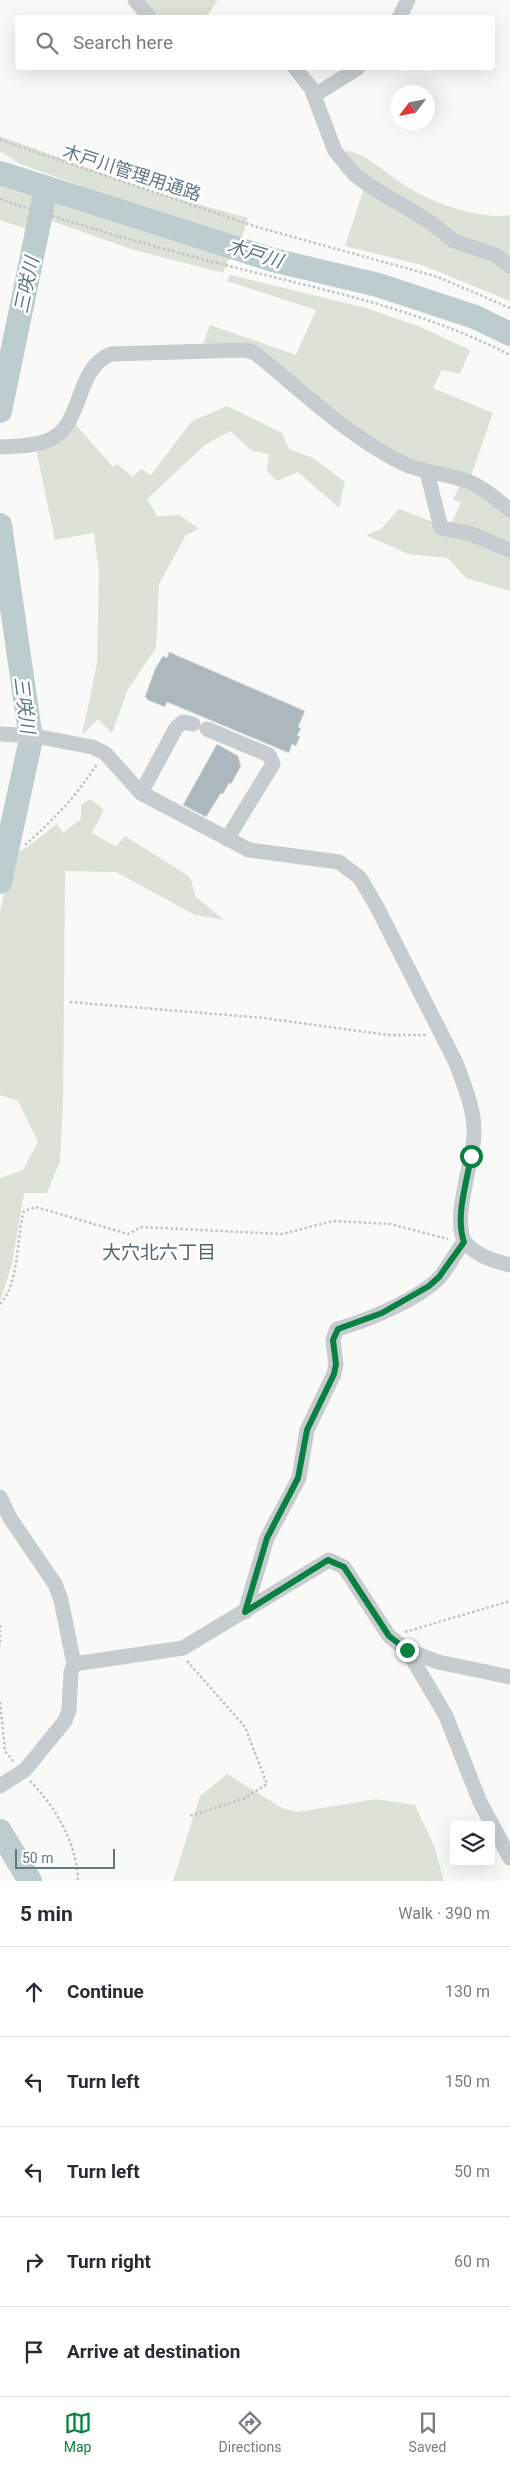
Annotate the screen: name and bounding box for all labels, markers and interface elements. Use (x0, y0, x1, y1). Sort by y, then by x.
search box (15, 15, 495, 70)
icon: search (33, 29, 61, 57)
text: Search here (73, 31, 173, 54)
north arrow (390, 85, 435, 130)
street label: 木戸川管理用通路 (60, 140, 204, 205)
water label: 木戸川 (224, 234, 287, 273)
water label: 三咲川 (9, 253, 44, 315)
water label: 三咲川 (10, 675, 40, 737)
route start (460, 1145, 483, 1168)
district label: 大穴北六丁目 (102, 1241, 216, 1264)
route end (396, 1639, 419, 1662)
map controls (450, 1821, 495, 1866)
button: layers (450, 1821, 495, 1866)
scale bar (15, 1846, 115, 1869)
text: 50 m (22, 1850, 54, 1866)
text: 5 min (20, 1902, 73, 1926)
text: Walk · 390 m (398, 1904, 490, 1923)
icon: ahead (20, 1978, 48, 2006)
text: Continue (67, 1980, 144, 2003)
text: 130 m (445, 1982, 490, 2001)
icon: left (20, 2068, 48, 2096)
text: Turn left (67, 2070, 140, 2093)
text: 150 m (445, 2072, 490, 2091)
icon: left (20, 2158, 48, 2186)
text: Turn left (67, 2160, 140, 2183)
text: 50 m (454, 2162, 490, 2181)
icon: right (20, 2248, 48, 2276)
text: Turn right (67, 2250, 151, 2273)
text: 60 m (454, 2252, 490, 2271)
icon: arrive (20, 2338, 48, 2366)
text: Arrive at destination (67, 2340, 240, 2363)
tab: Map (64, 2409, 92, 2455)
tab: Directions (219, 2409, 282, 2455)
tab: Saved (409, 2409, 446, 2455)

